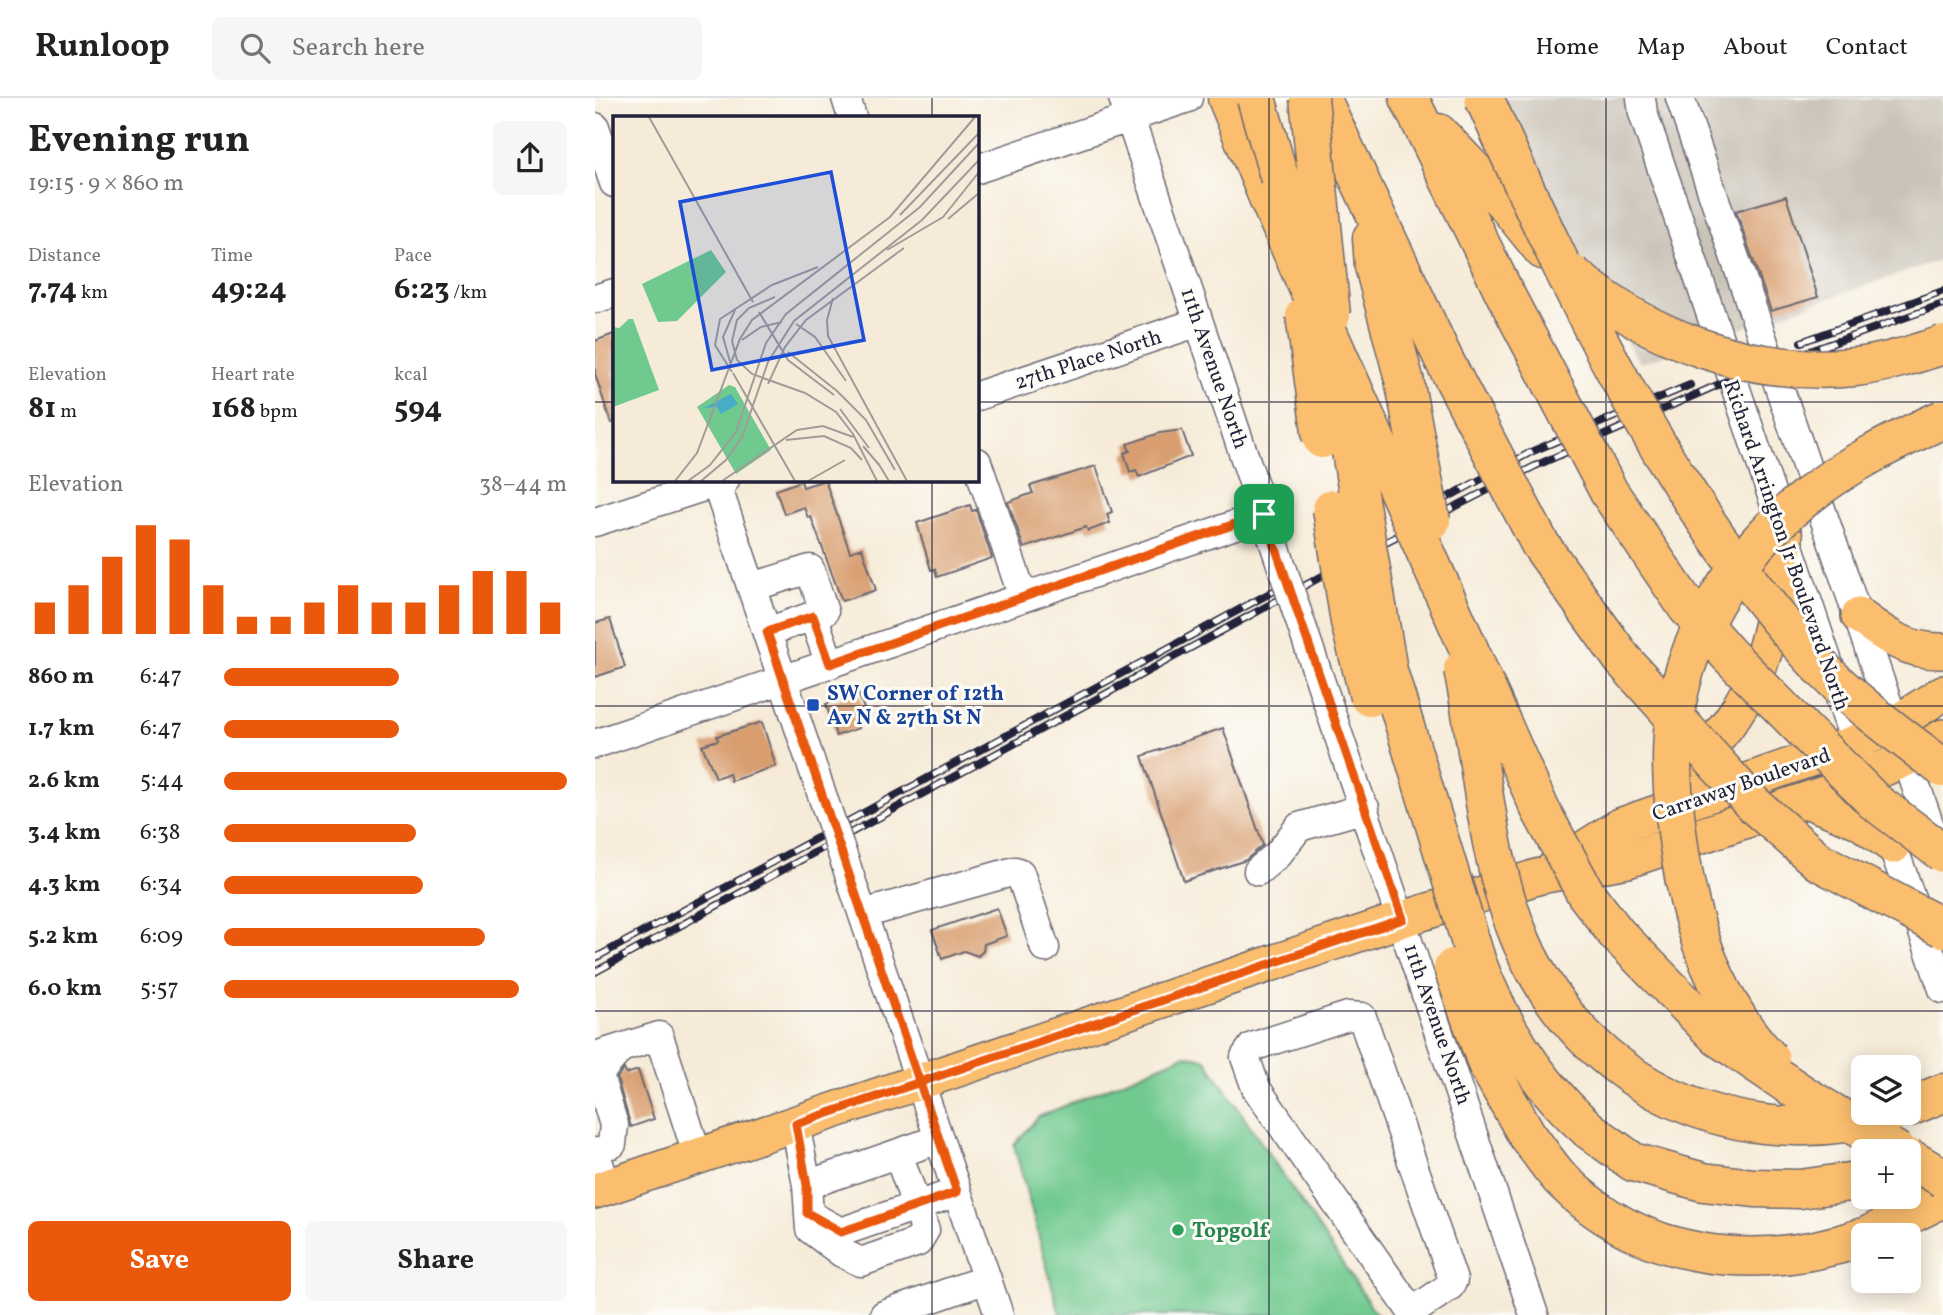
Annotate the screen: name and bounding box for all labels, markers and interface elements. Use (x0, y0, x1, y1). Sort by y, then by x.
search box (212, 17, 702, 80)
text: Runloop (35, 25, 170, 71)
icon: search (236, 29, 274, 67)
text: Search here (292, 30, 425, 66)
text: Home (1535, 31, 1599, 65)
text: Map (1637, 31, 1685, 65)
text: About (1723, 31, 1788, 65)
text: Contact (1826, 31, 1908, 65)
text: Evening run (28, 115, 250, 168)
inset map (613, 116, 978, 481)
button: share (493, 121, 567, 195)
text: 19:15 · 9 × 860 m (28, 168, 184, 200)
text: Distance (28, 243, 101, 269)
text: Time (211, 243, 253, 269)
text: Pace (394, 243, 432, 269)
text: 7.74 (28, 269, 77, 311)
text: 49:24 (211, 269, 287, 311)
text: 6:23 (394, 269, 449, 311)
text: km (77, 280, 108, 306)
text: /km (449, 280, 487, 306)
street label: 11th Avenue North (1172, 284, 1255, 453)
street label: 27th Place North (1011, 323, 1166, 398)
text: Elevation (28, 362, 107, 388)
text: Heart rate (211, 362, 295, 388)
text: kcal (394, 362, 428, 388)
street label: Richard Arrington Jr Boulevard North (1715, 376, 1856, 715)
text: 81 (28, 388, 56, 430)
text: 168 (211, 388, 256, 430)
text: 594 (394, 388, 442, 430)
text: m (56, 399, 77, 425)
text: bpm (256, 399, 298, 425)
text: Elevation (28, 469, 124, 501)
text: 38–44 m (479, 469, 567, 501)
pin (1234, 484, 1294, 544)
icon: arrive (1245, 495, 1283, 533)
text: 860 m (28, 661, 94, 693)
text: 6:47 (140, 661, 182, 693)
place label: SW Corner of 12th Av N & 27th St N (827, 680, 1004, 733)
marker: SW Corner of 12th Av N & 27th St N (805, 697, 821, 713)
text: 1.7 km (28, 713, 95, 745)
text: 6:47 (140, 713, 182, 745)
street label: Carraway Boulevard (1648, 741, 1835, 830)
text: 2.6 km (28, 765, 100, 797)
text: 5:44 (140, 765, 184, 797)
text: 3.4 km (28, 817, 101, 849)
text: 6:38 (140, 817, 181, 849)
text: 4.3 km (28, 869, 101, 901)
text: 6:34 (140, 869, 183, 901)
text: 5.2 km (28, 921, 98, 953)
text: 6:09 (140, 921, 183, 953)
street label: 11th Avenue North (1395, 940, 1478, 1109)
text: 6.0 km (28, 973, 102, 1005)
text: 5:57 (140, 973, 179, 1005)
map controls (1851, 1055, 1921, 1293)
button: layers (1851, 1055, 1921, 1125)
button: + (1851, 1139, 1921, 1209)
place label: Topgolf (1192, 1217, 1270, 1246)
button: Save (28, 1221, 291, 1301)
button: Share (305, 1221, 567, 1301)
marker: Topgolf (1170, 1222, 1186, 1238)
button: − (1851, 1223, 1921, 1293)

